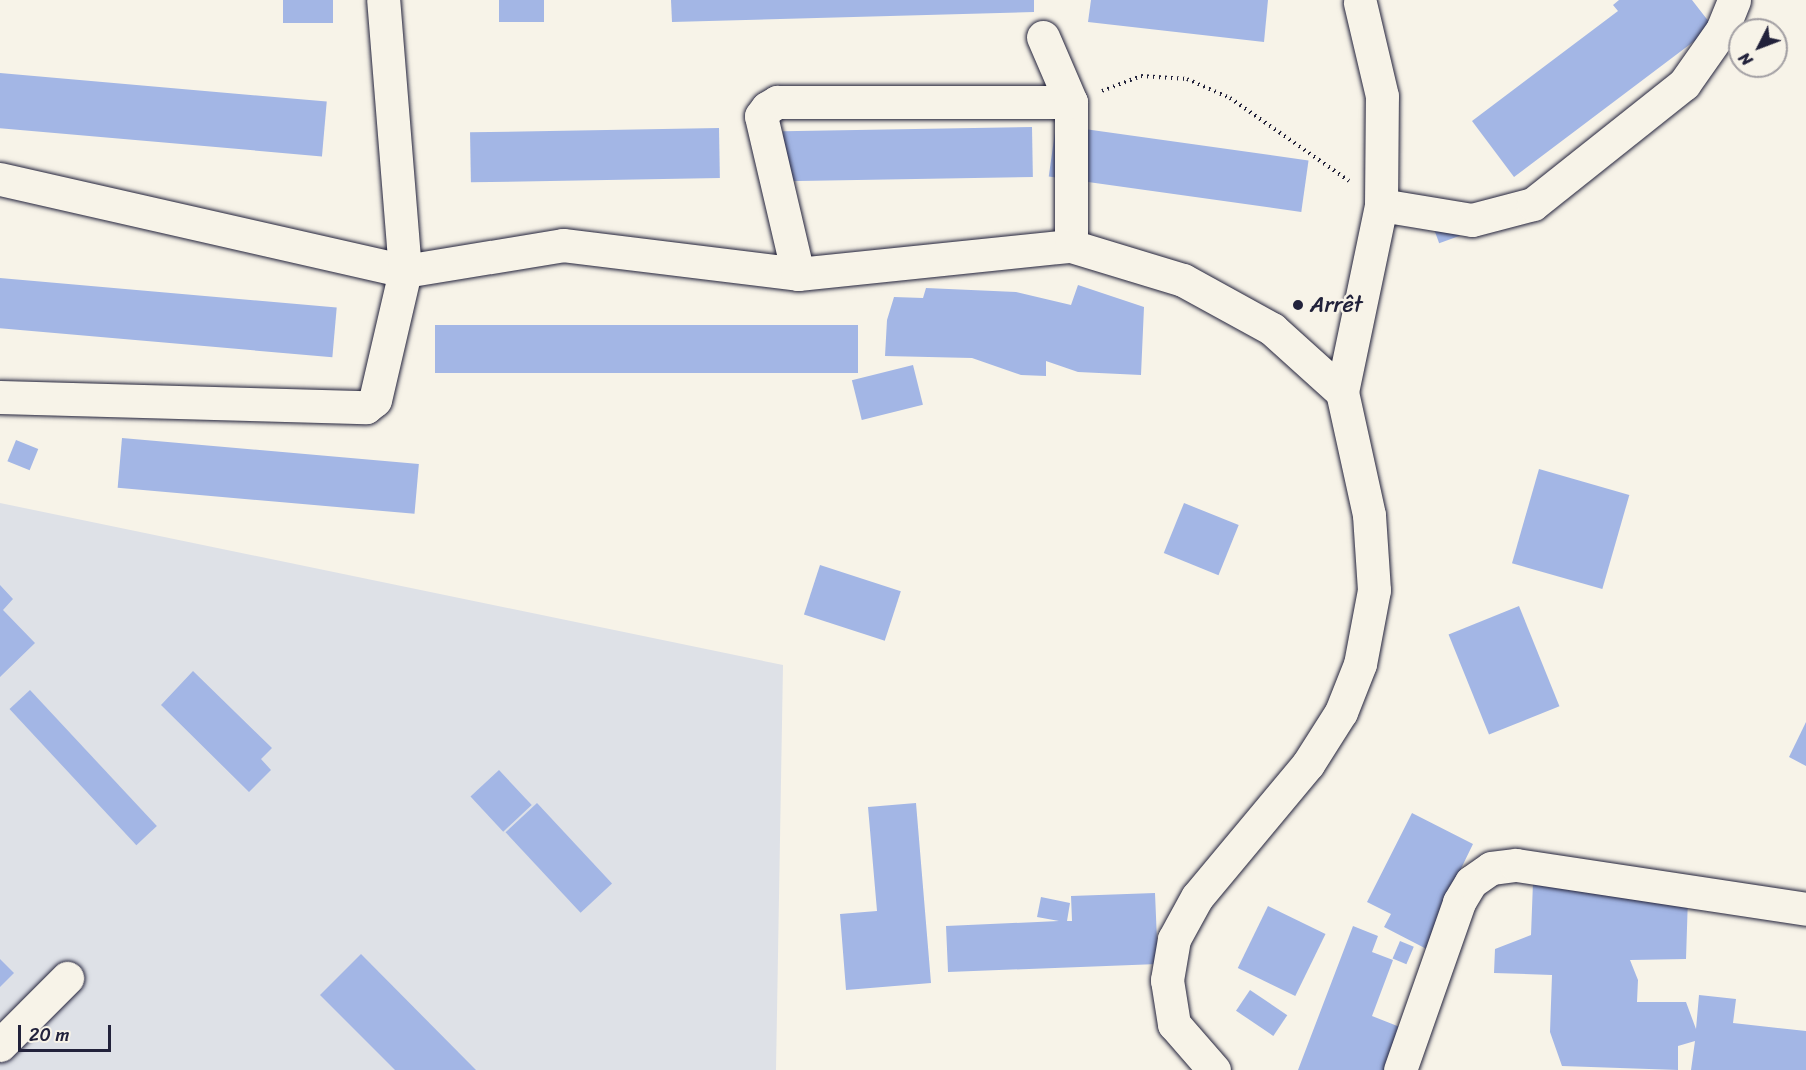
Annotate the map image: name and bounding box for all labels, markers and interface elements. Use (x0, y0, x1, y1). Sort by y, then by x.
north arrow (1728, 18, 1788, 78)
text: N (1731, 45, 1760, 73)
place label: Arrêt (1310, 292, 1363, 318)
marker: Arrêt (1291, 298, 1305, 312)
scale bar (21, 1013, 114, 1051)
text: 20 m (29, 1019, 69, 1051)

